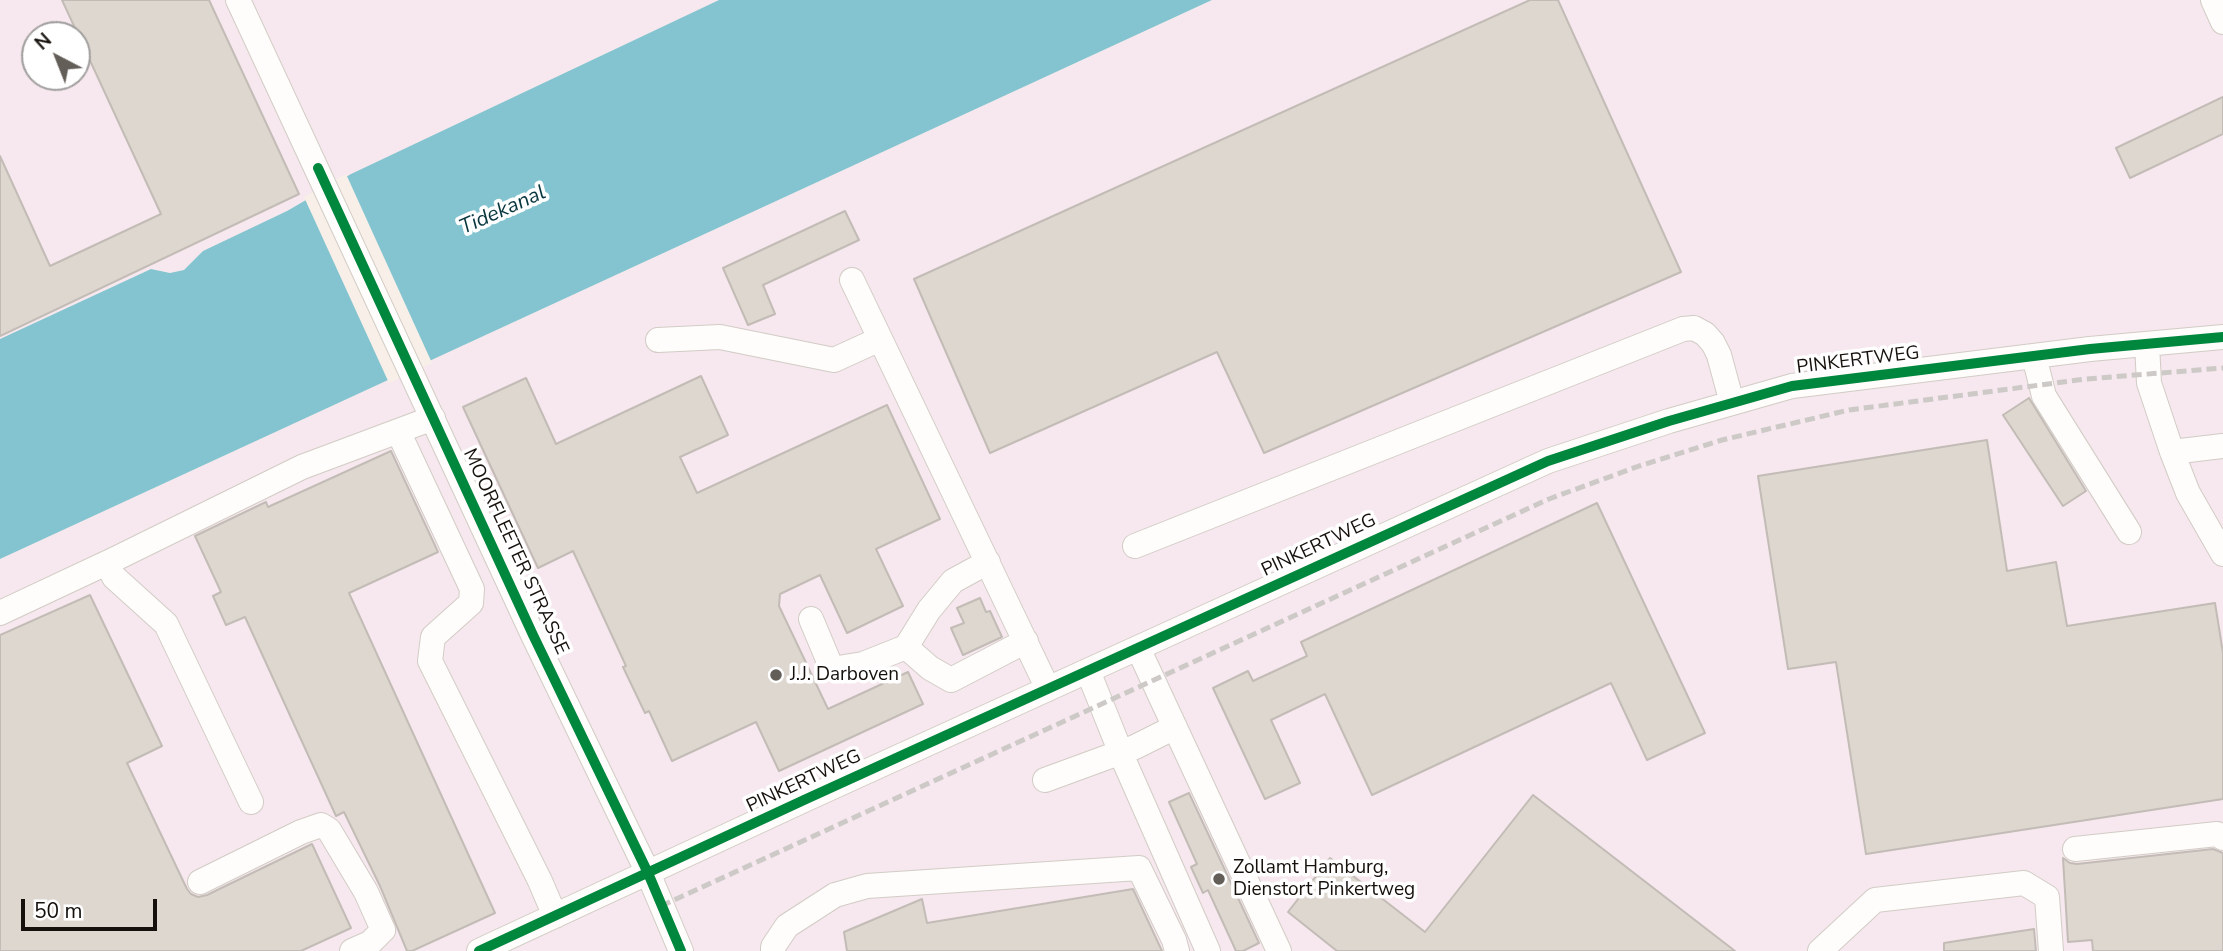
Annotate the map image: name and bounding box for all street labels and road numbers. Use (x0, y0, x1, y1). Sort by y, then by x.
street label: PINKERTWEG (1795, 342, 1921, 380)
street label: MOORFLEETER STRASSE (457, 446, 573, 658)
street label: PINKERTWEG (1258, 510, 1380, 582)
street label: PINKERTWEG (743, 746, 865, 818)

